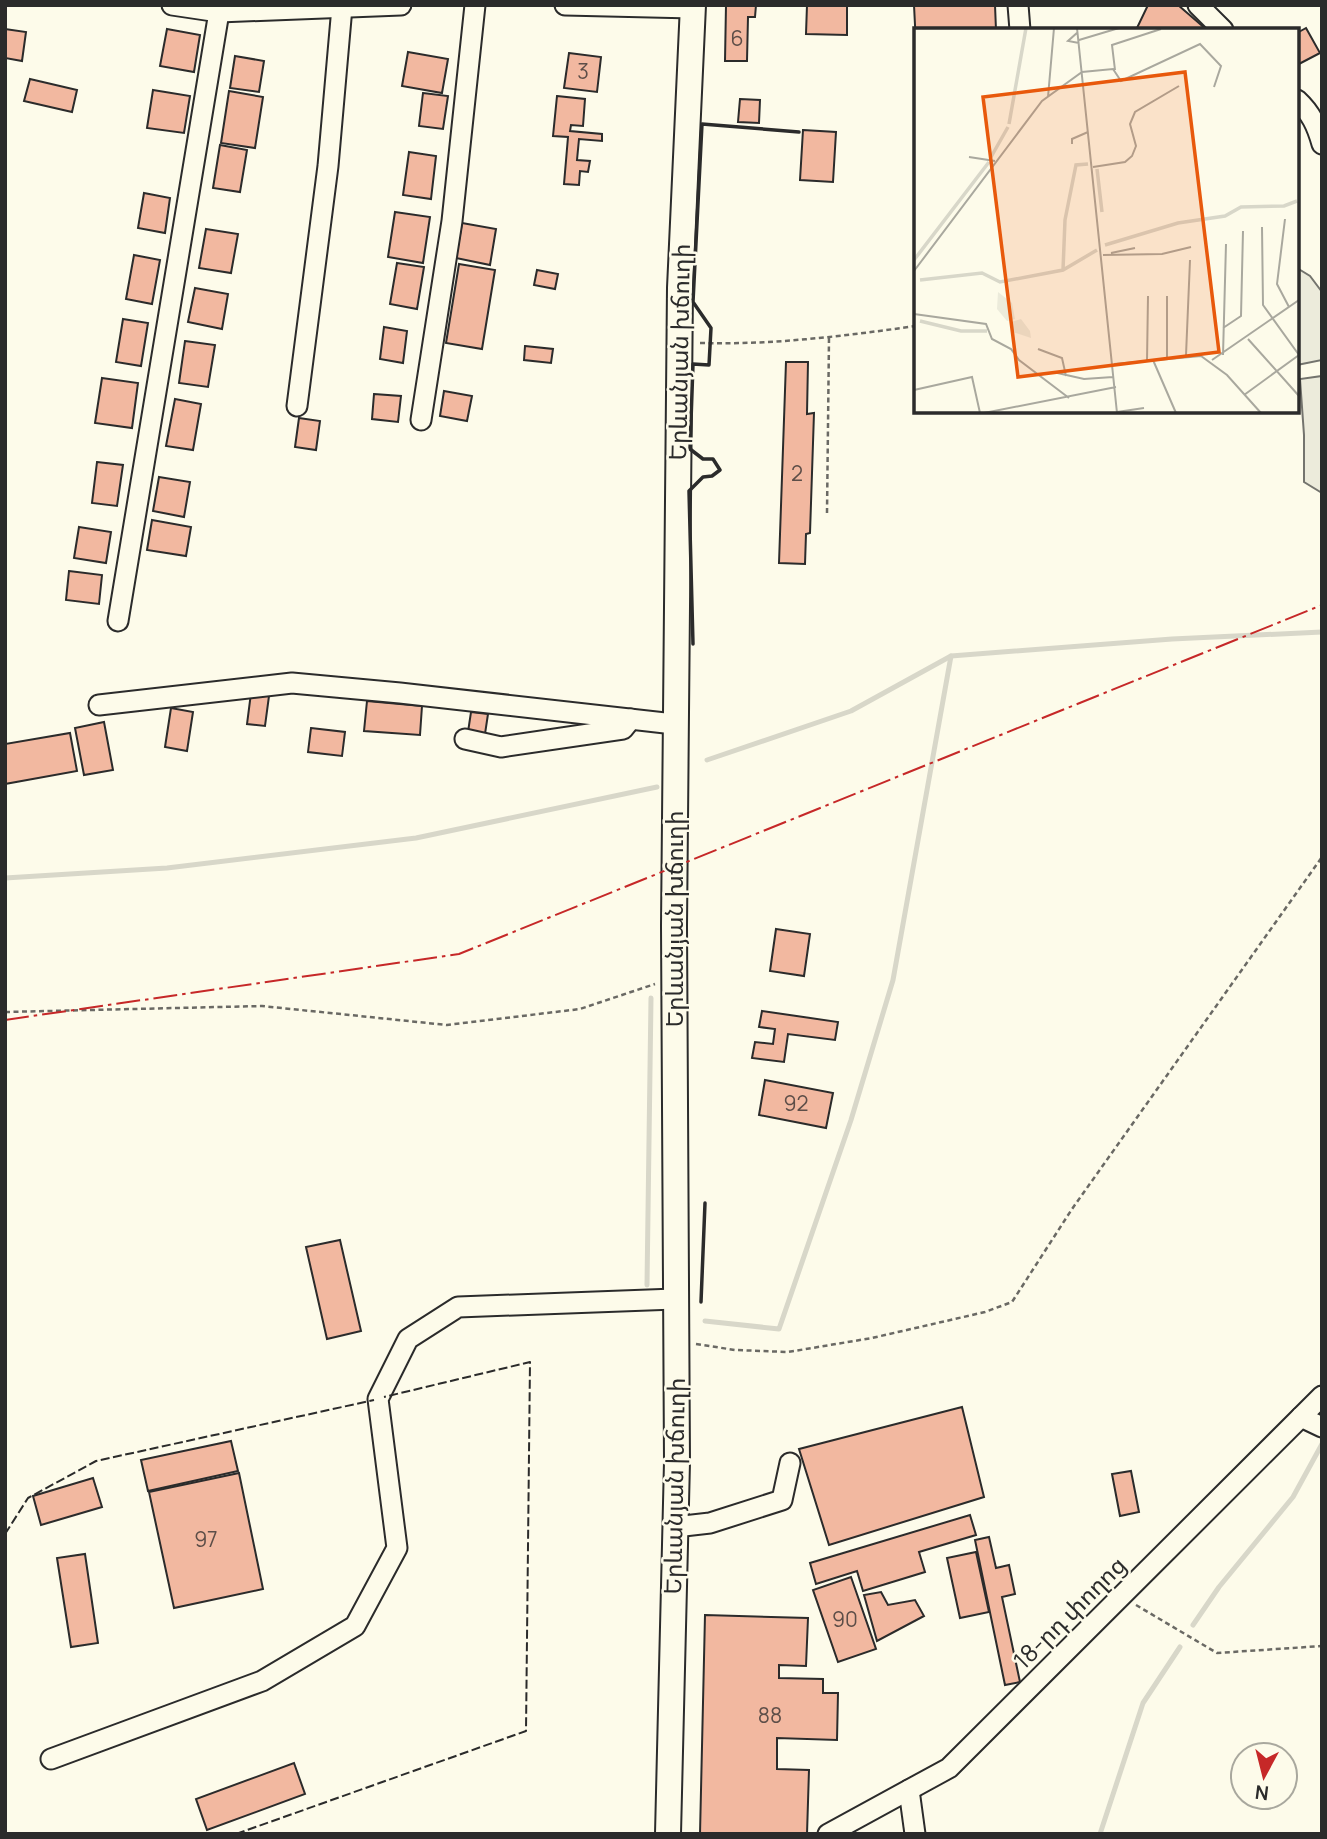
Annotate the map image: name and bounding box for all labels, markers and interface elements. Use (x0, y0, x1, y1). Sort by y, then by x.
house number: 6 (730, 24, 744, 52)
inset map (914, 28, 1299, 413)
house number: 3 (577, 57, 589, 85)
street label: Երևանյան խճուղի (660, 243, 697, 461)
house number: 2 (791, 459, 803, 487)
street label: Երևանյան խճուղի (657, 810, 690, 1028)
house number: 92 (783, 1089, 809, 1117)
street label: Երևանյան խճուղի (655, 1377, 692, 1595)
house number: 97 (194, 1525, 218, 1553)
street label: 18-րդ փողոց (1005, 1548, 1133, 1676)
house number: 90 (832, 1605, 858, 1633)
house number: 88 (758, 1701, 782, 1729)
north arrow (1229, 1741, 1299, 1811)
text: N (1254, 1779, 1270, 1807)

